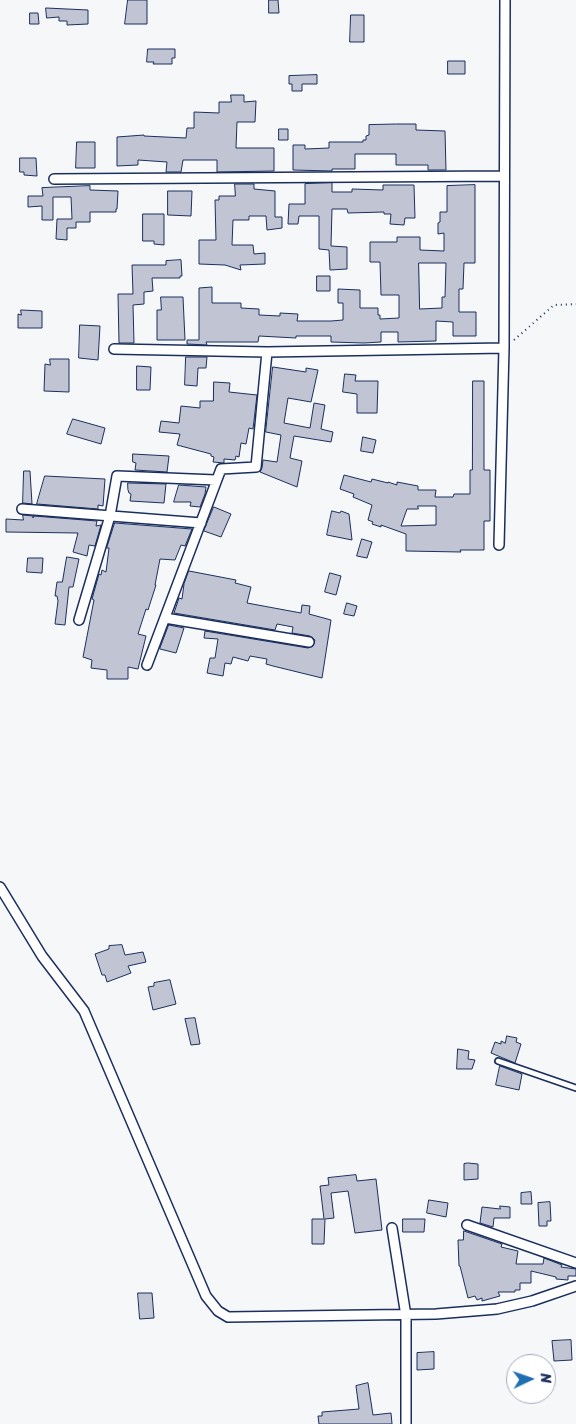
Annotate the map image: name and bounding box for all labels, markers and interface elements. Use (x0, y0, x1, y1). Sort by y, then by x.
north arrow (506, 1354, 556, 1404)
text: N (533, 1373, 558, 1384)

